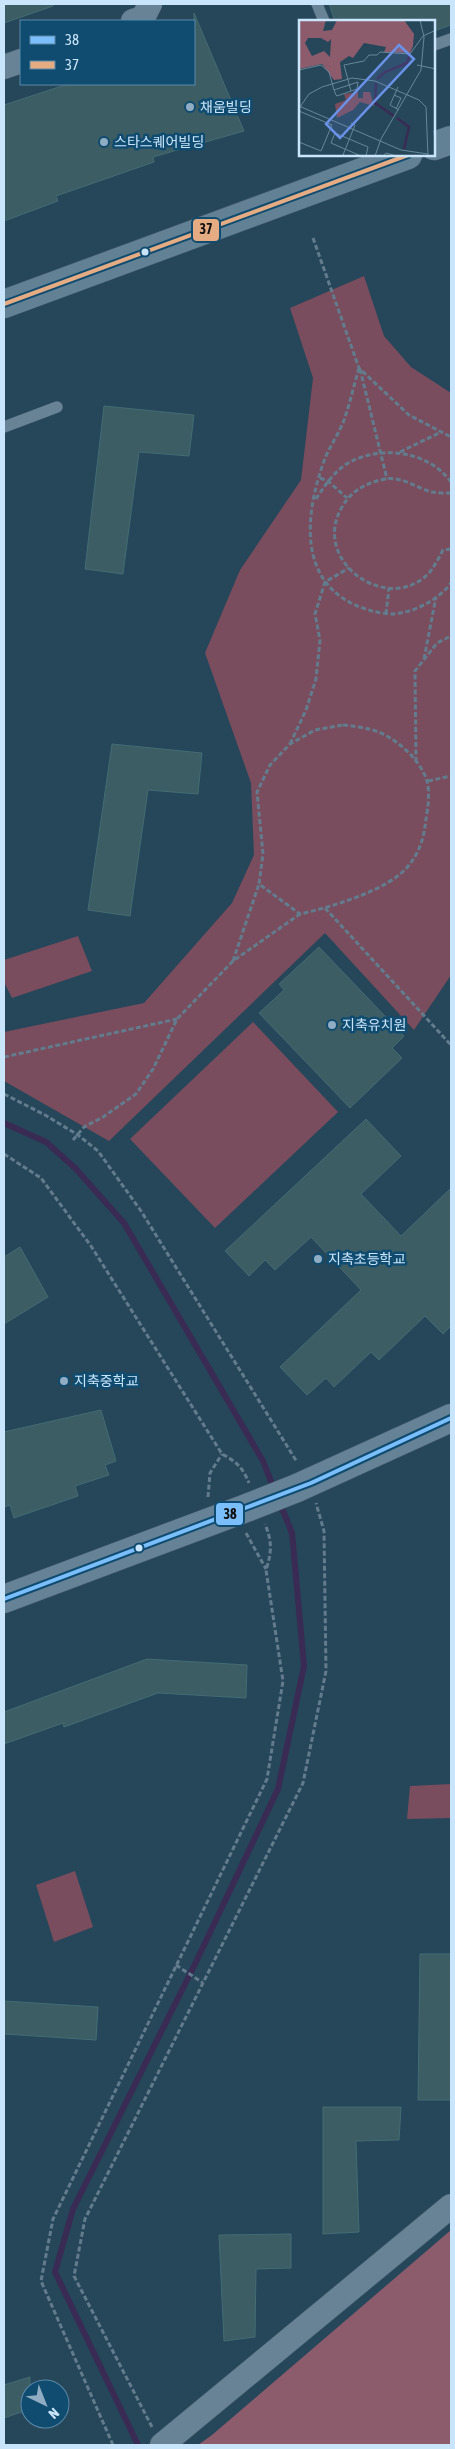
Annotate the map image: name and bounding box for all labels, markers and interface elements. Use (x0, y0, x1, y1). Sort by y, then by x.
legend (20, 20, 195, 85)
inset map (299, 20, 435, 156)
text: 38 (65, 31, 79, 48)
text: 37 (65, 56, 79, 73)
place label: 채움빌딩 (200, 99, 252, 115)
marker: 채움빌딩 (184, 101, 196, 113)
place label: 스타스퀘어빌딩 (114, 134, 204, 150)
marker: 스타스퀘어빌딩 (98, 136, 110, 148)
line badge: 37 (192, 218, 220, 242)
text: 37 (199, 221, 213, 237)
unlabelled marker (140, 247, 150, 257)
place label: 지축유치원 (342, 1017, 406, 1033)
marker: 지축유치원 (326, 1019, 338, 1031)
place label: 지축초등학교 (328, 1251, 405, 1267)
marker: 지축초등학교 (312, 1253, 324, 1265)
place label: 지축중학교 (74, 1373, 139, 1389)
marker: 지축중학교 (58, 1375, 70, 1387)
line badge: 38 (215, 1502, 244, 1526)
text: 38 (223, 1506, 237, 1522)
unlabelled marker (134, 1543, 144, 1553)
north arrow (20, 2379, 70, 2429)
text: N (45, 2405, 62, 2422)

